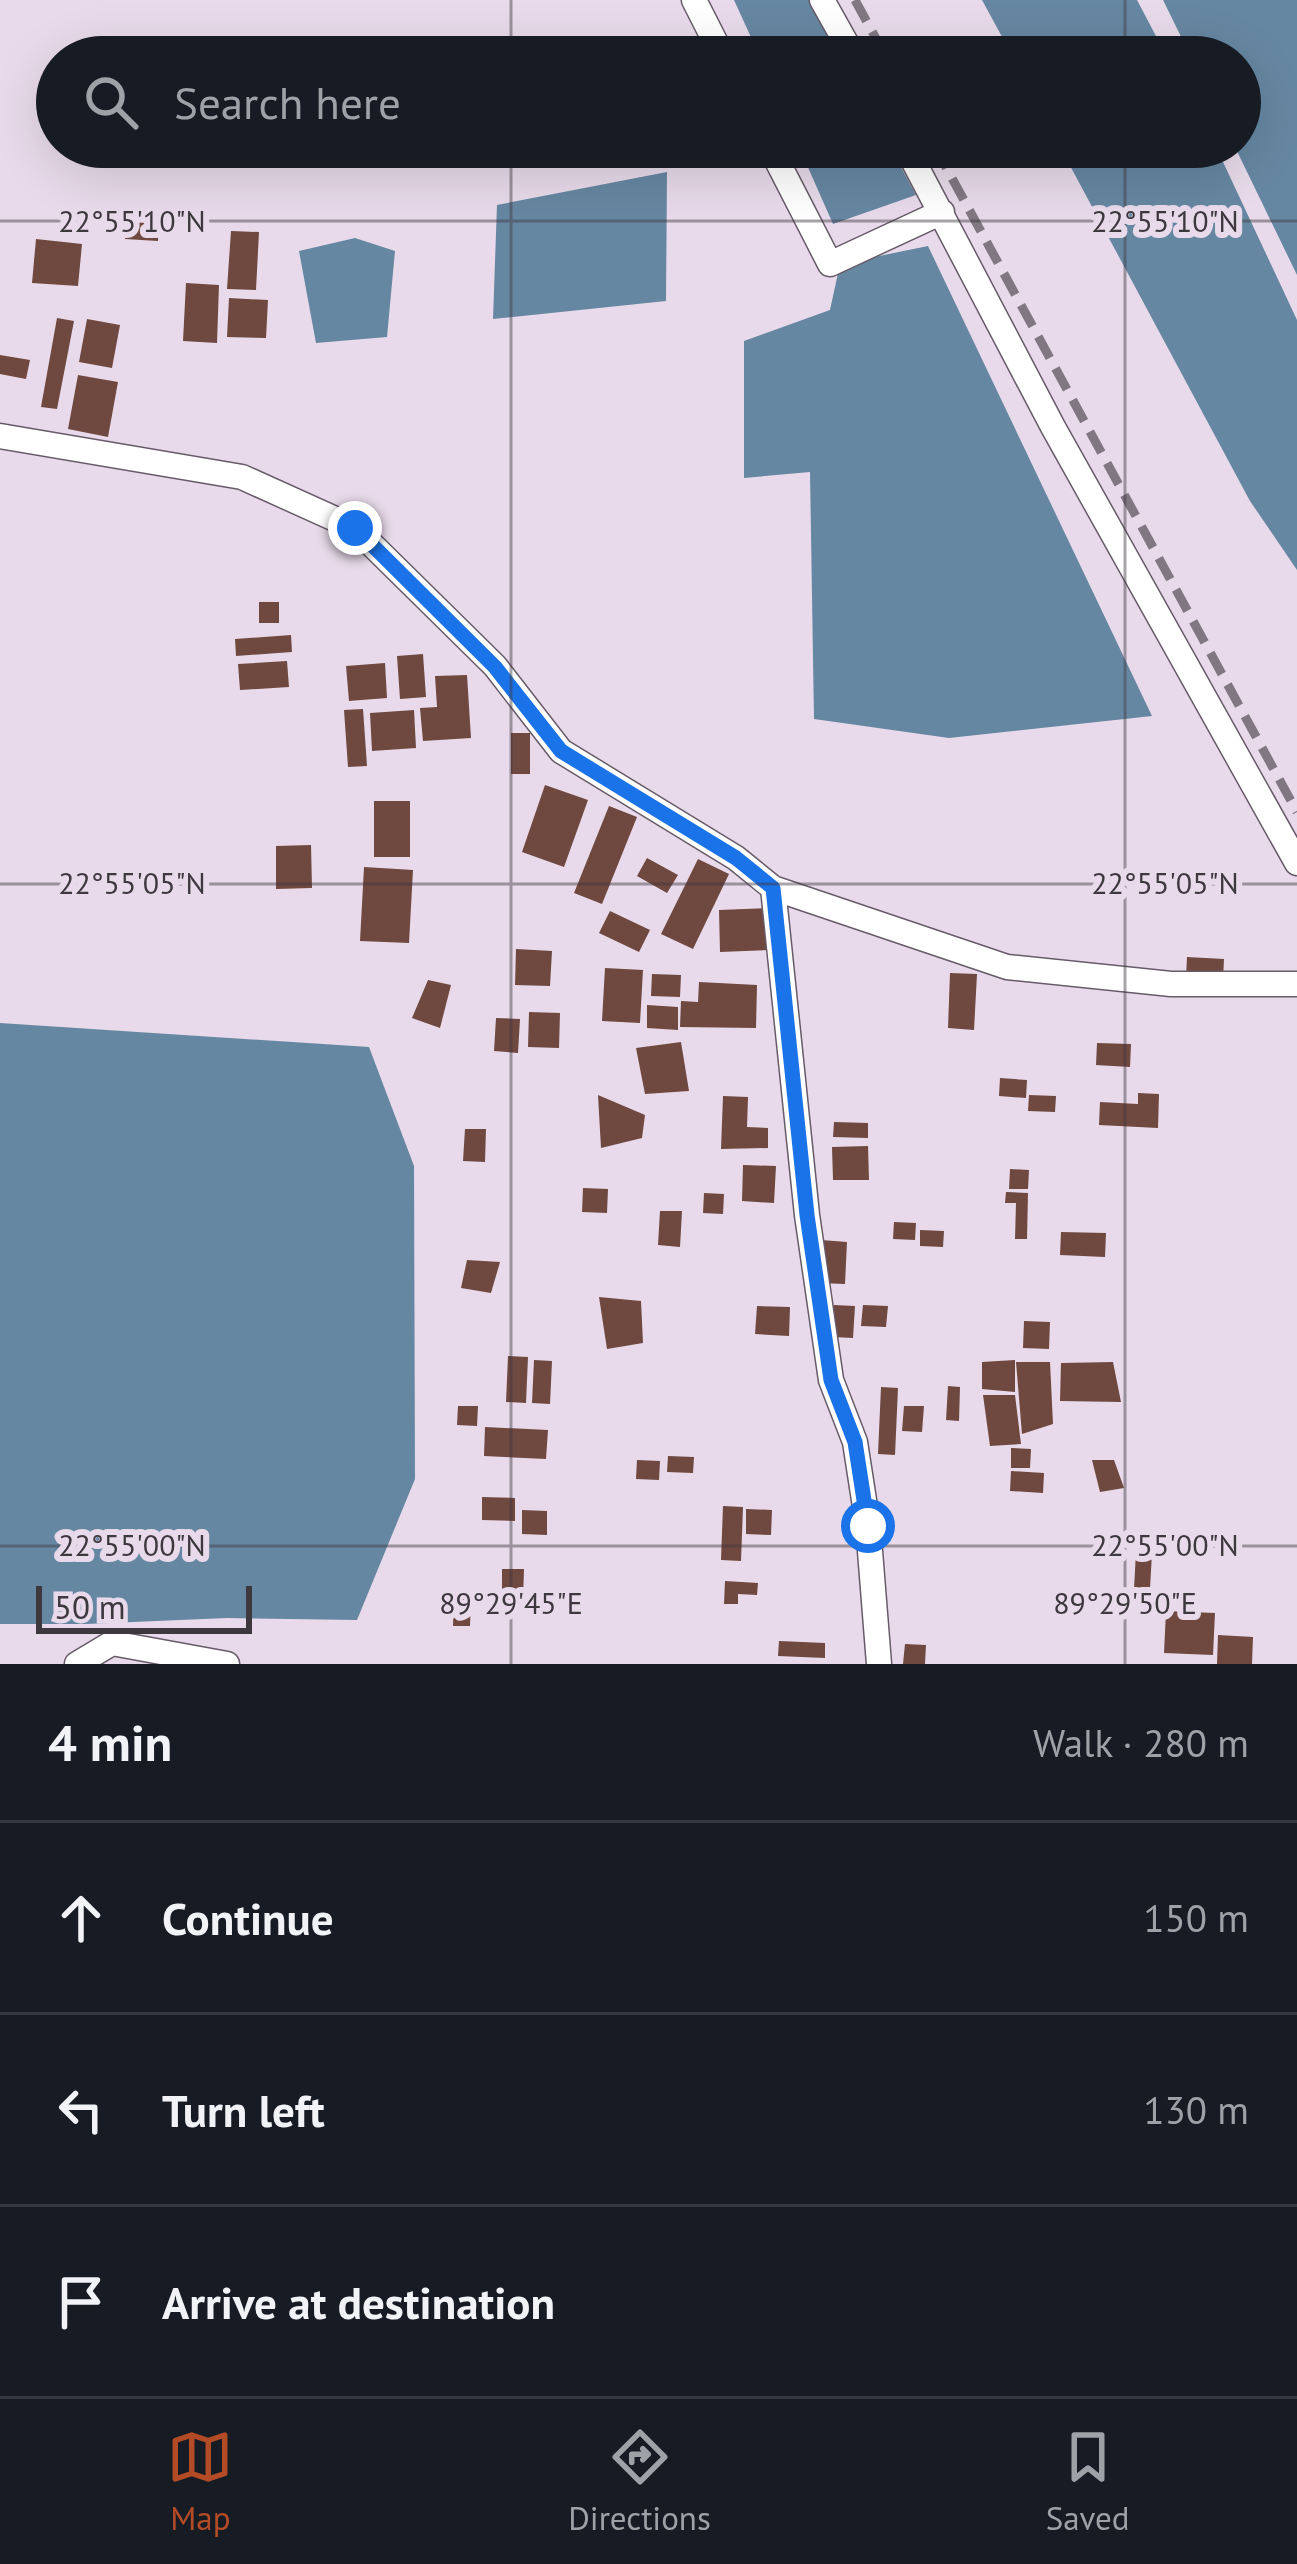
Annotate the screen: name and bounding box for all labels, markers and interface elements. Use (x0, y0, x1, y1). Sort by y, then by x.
search box (36, 36, 1261, 168)
icon: search (78, 69, 144, 135)
text: Search here (174, 73, 401, 131)
text: 22°55'10"N (58, 201, 206, 240)
text: 22°55'10"N (1091, 201, 1239, 240)
route end (328, 501, 382, 555)
text: 22°55'05"N (58, 863, 206, 902)
text: 22°55'05"N (1091, 863, 1239, 902)
route start (841, 1499, 895, 1553)
text: 22°55'00"N (58, 1525, 206, 1564)
text: 22°55'00"N (1091, 1525, 1239, 1564)
scale bar (36, 1580, 252, 1633)
text: 89°29'45"E (439, 1583, 583, 1622)
text: 89°29'50"E (1053, 1583, 1197, 1622)
text: 50 m (54, 1585, 126, 1628)
text: 4 min (48, 1709, 172, 1775)
text: Walk · 280 m (1033, 1717, 1249, 1768)
icon: ahead (48, 1885, 114, 1951)
text: Continue (162, 1889, 334, 1947)
text: 150 m (1143, 1892, 1249, 1943)
icon: left (48, 2077, 114, 2143)
text: Turn left (162, 2081, 325, 2139)
text: 130 m (1143, 2084, 1249, 2135)
icon: arrive (48, 2269, 114, 2335)
text: Arrive at destination (162, 2273, 555, 2331)
tab: Map (167, 2424, 233, 2539)
tab: Directions (568, 2424, 711, 2539)
tab: Saved (1046, 2424, 1130, 2539)

